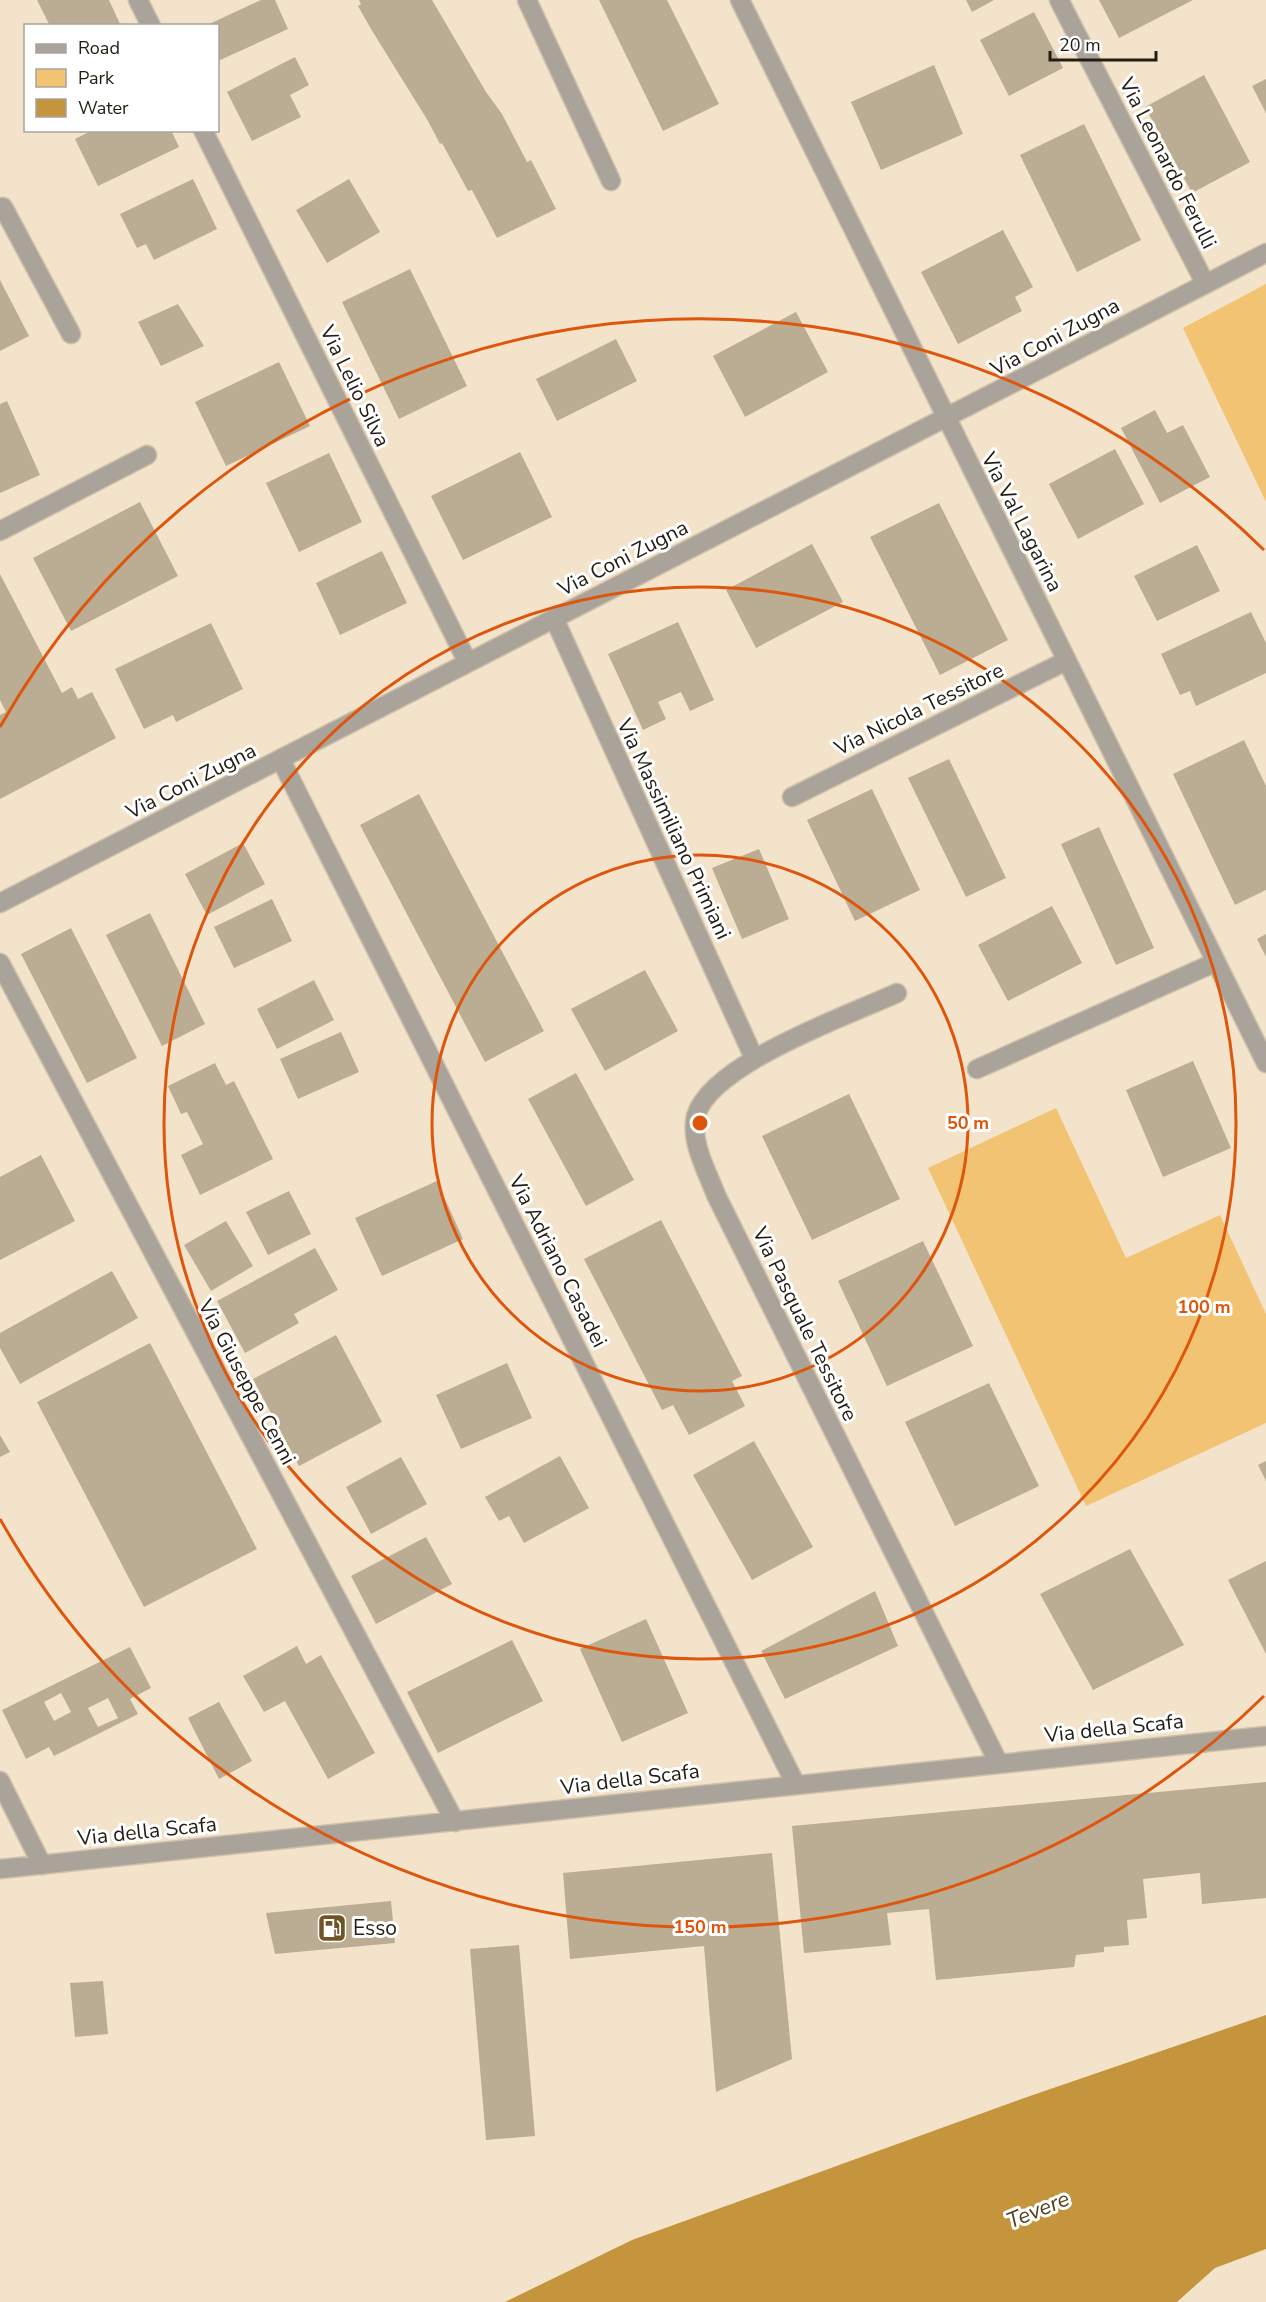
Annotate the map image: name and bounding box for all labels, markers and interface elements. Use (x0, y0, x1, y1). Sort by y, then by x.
legend (24, 24, 219, 132)
scale bar (1050, 24, 1156, 62)
text: 20 m (1059, 33, 1101, 57)
text: Road (78, 36, 120, 60)
text: Park (78, 66, 115, 90)
street label: Via Leonardo Ferulli (1112, 72, 1223, 253)
text: Water (78, 96, 129, 120)
street label: Via Coni Zugna (985, 291, 1124, 383)
street label: Via Lelio Silva (313, 320, 397, 451)
street label: Via Val Lagarina (974, 446, 1069, 597)
street label: Via Coni Zugna (552, 513, 693, 603)
street label: Via Nicola Tessitore (829, 656, 1008, 763)
street label: Via Massimiliano Primiani (610, 713, 737, 944)
street label: Via Coni Zugna (120, 736, 261, 826)
text: 50 m (947, 1111, 989, 1135)
centre of rings (690, 1113, 710, 1133)
street label: Via Adriano Casadei (502, 1169, 614, 1352)
street label: Via Pasquale Tessitore (745, 1221, 864, 1426)
street label: Via Giuseppe Cenni (191, 1294, 302, 1470)
text: 100 m (1177, 1295, 1231, 1319)
street label: Via della Scafa (1042, 1707, 1185, 1749)
street label: Via della Scafa (558, 1757, 701, 1802)
street label: Via della Scafa (75, 1810, 218, 1852)
fuel station icon: Esso (316, 1912, 348, 1944)
place label: Esso (353, 1914, 397, 1942)
text: 150 m (673, 1915, 727, 1939)
water label: Tevere (1002, 2184, 1074, 2236)

